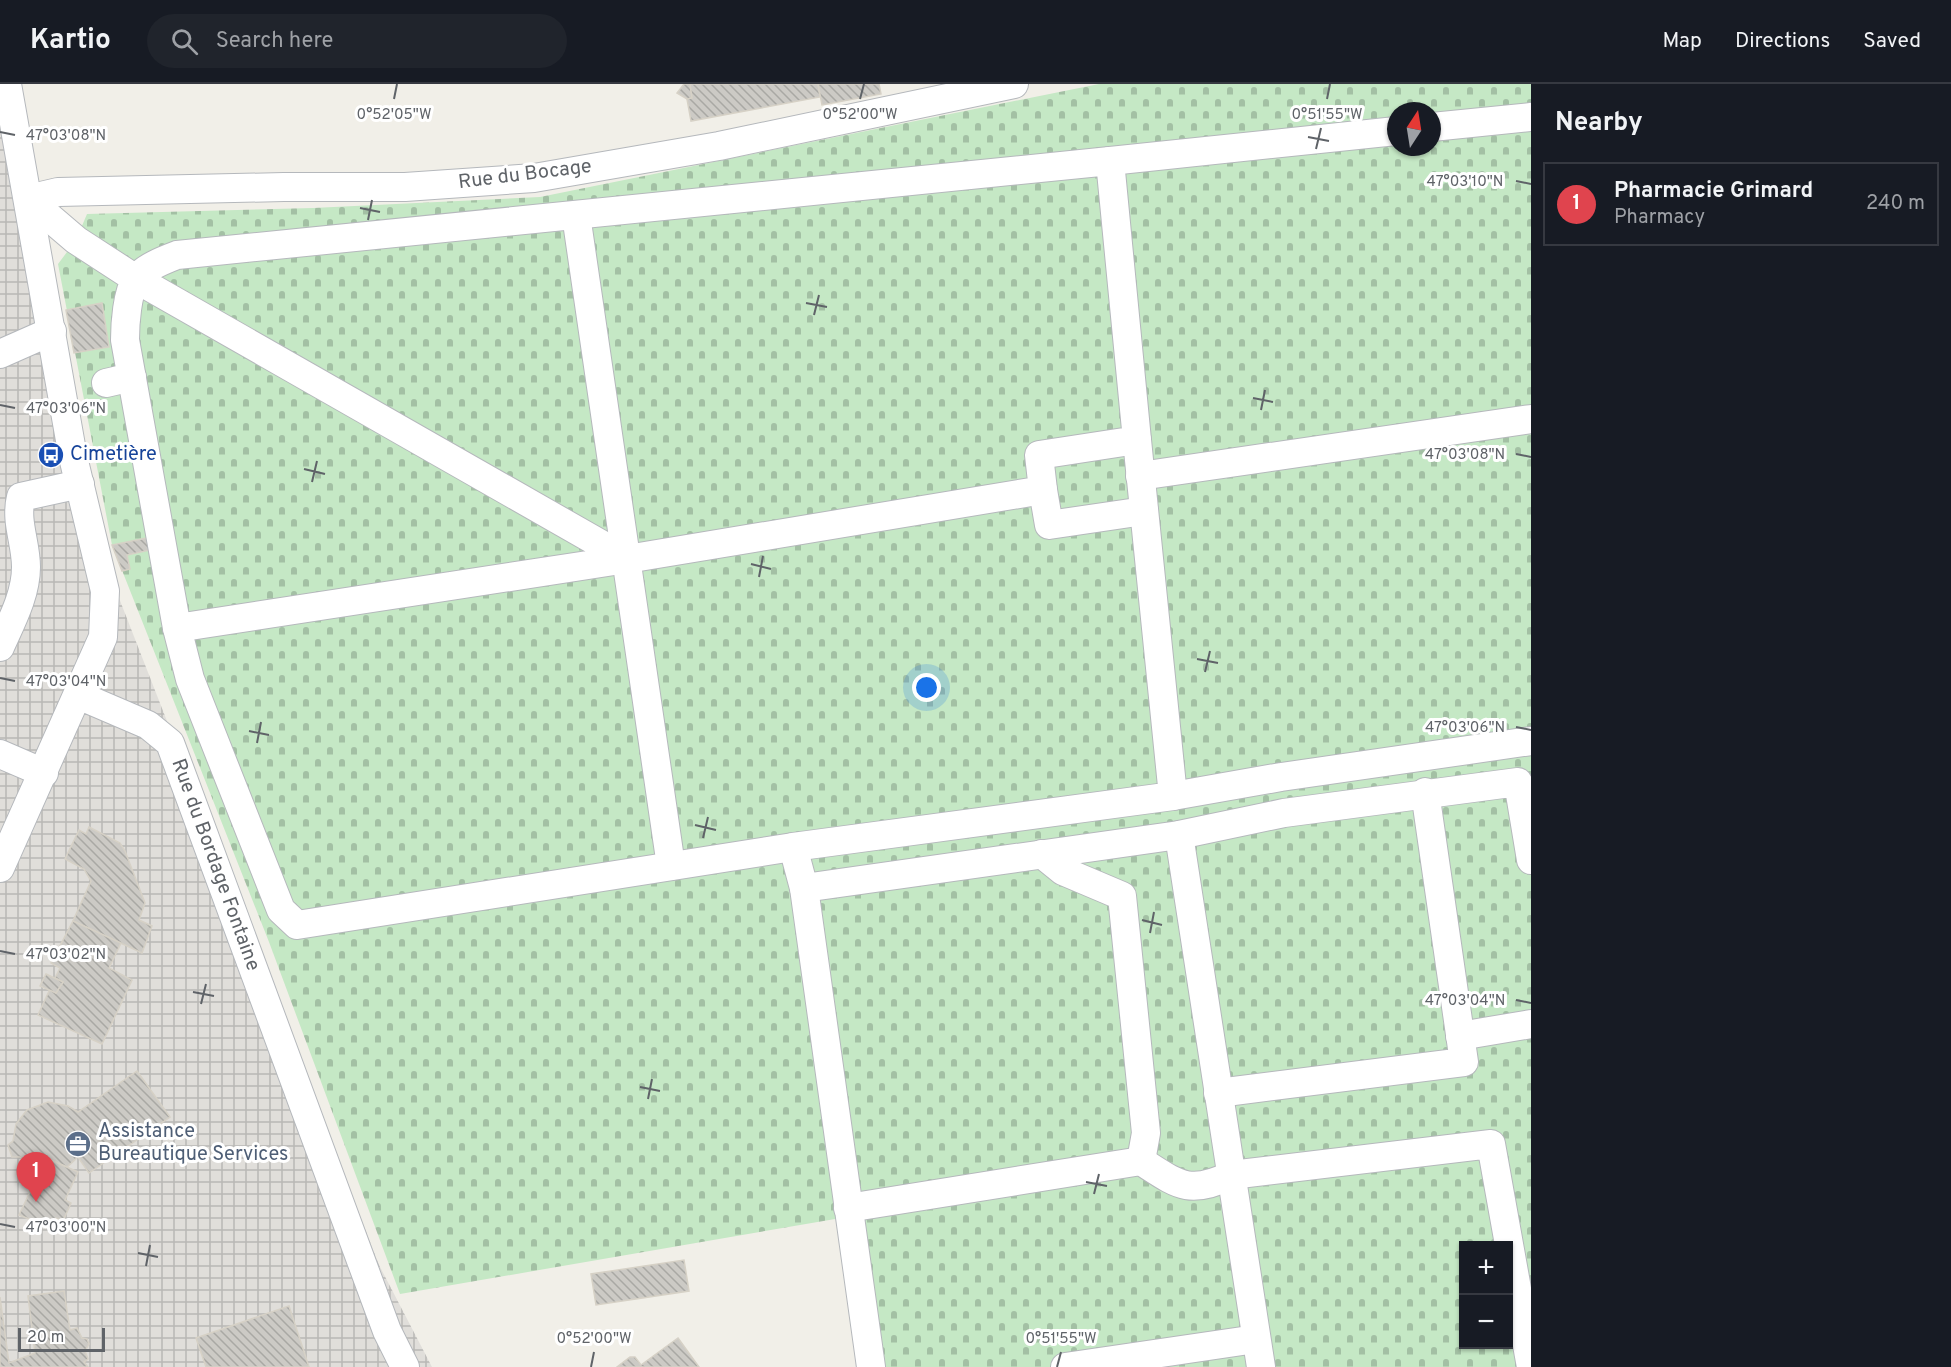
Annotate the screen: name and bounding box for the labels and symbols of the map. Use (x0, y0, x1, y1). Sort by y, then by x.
north arrow (1387, 102, 1441, 156)
text: 0°52'05"W (357, 106, 431, 125)
text: 0°52'00"W (822, 106, 898, 125)
text: 0°51'55"W (1291, 106, 1363, 125)
text: 47°03'08"N (26, 127, 106, 146)
street label: Rue du Bocage (457, 154, 593, 196)
text: 47°03'10"N (1427, 173, 1503, 192)
text: 47°03'06"N (26, 400, 106, 419)
bus stop icon: Cimetière (36, 440, 66, 470)
place label: Cimetière (70, 442, 157, 468)
text: 47°03'08"N (1425, 446, 1505, 465)
text: 47°03'04"N (26, 673, 106, 692)
your location (912, 673, 941, 702)
text: 47°03'06"N (1425, 719, 1505, 738)
street label: Rue du Bordage Fontaine (164, 755, 266, 975)
text: 47°03'02"N (26, 946, 106, 965)
text: 47°03'04"N (1425, 992, 1505, 1011)
place label: Assistance Bureautique Services (98, 1119, 288, 1168)
office icon: Assistance Bureautique Services (63, 1129, 93, 1159)
pin: 1 (16, 1152, 56, 1202)
text: 47°03'00"N (26, 1219, 106, 1238)
scale bar (18, 1325, 105, 1352)
text: 0°52'00"W (556, 1330, 632, 1349)
text: 0°51'55"W (1025, 1330, 1097, 1349)

